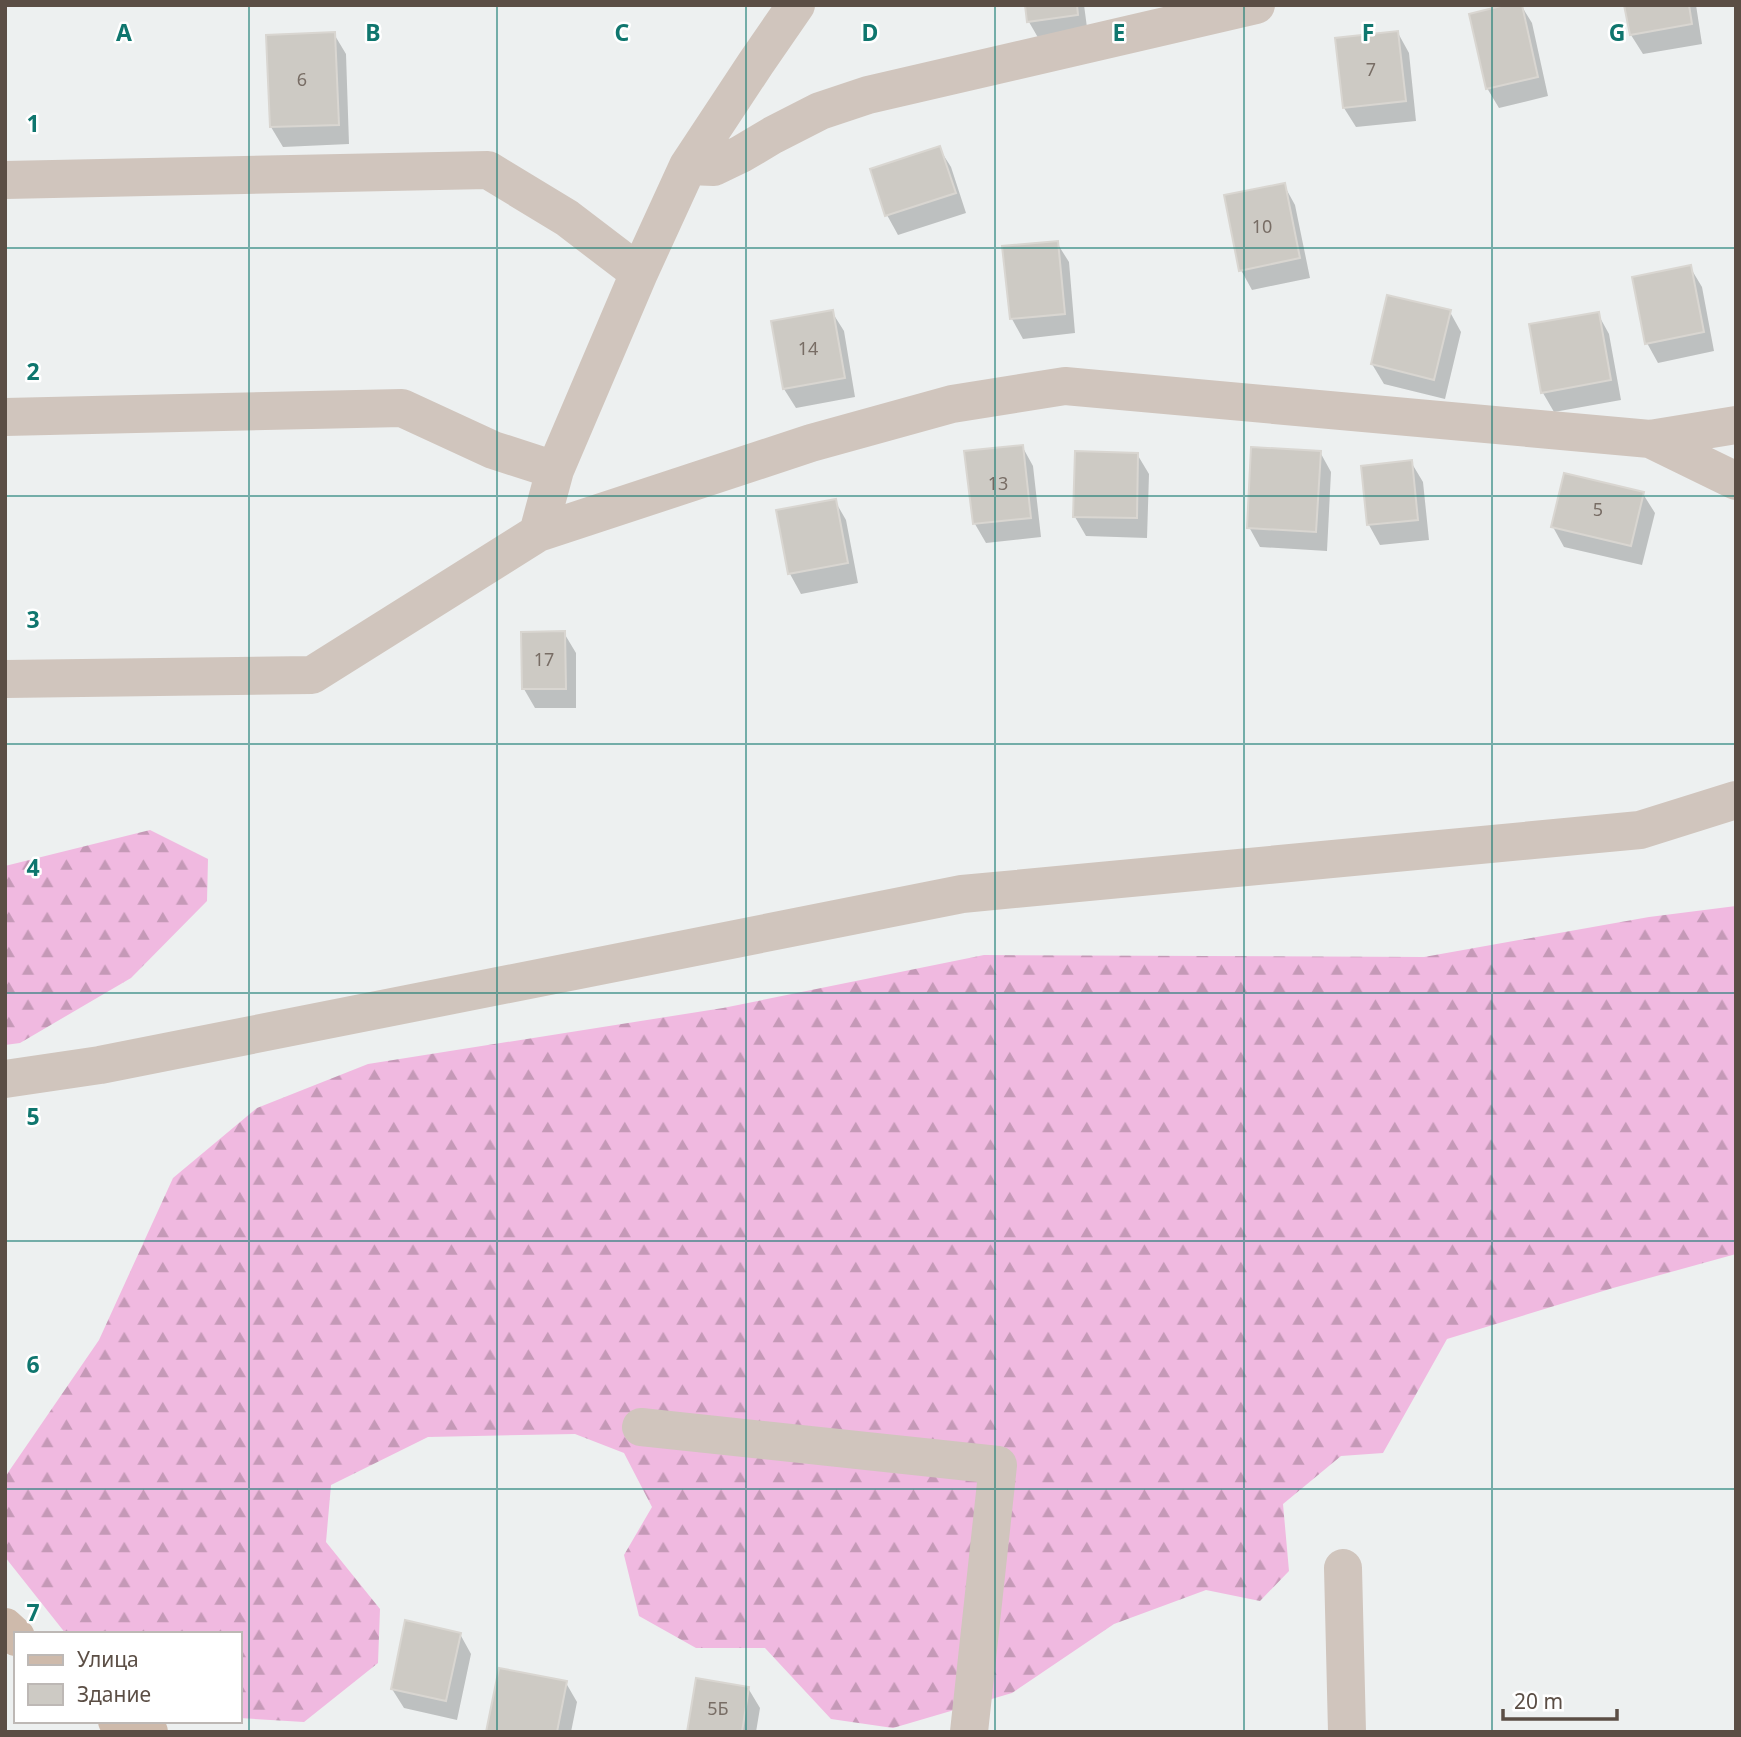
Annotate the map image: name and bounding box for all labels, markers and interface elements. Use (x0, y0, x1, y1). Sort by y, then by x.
text: A (116, 16, 132, 48)
text: B (365, 16, 381, 48)
text: C (615, 16, 630, 48)
text: D (862, 16, 878, 48)
text: E (1113, 16, 1125, 48)
text: F (1362, 16, 1374, 48)
text: G (1609, 16, 1625, 48)
house number: 7 (1366, 57, 1376, 81)
house number: 6 (297, 67, 307, 91)
text: 1 (26, 107, 40, 139)
house number: 10 (1252, 214, 1272, 238)
house number: 14 (798, 336, 818, 360)
text: 2 (26, 355, 40, 387)
house number: 13 (988, 471, 1008, 495)
house number: 5 (1593, 497, 1603, 521)
text: 3 (26, 603, 40, 635)
house number: 17 (534, 647, 554, 671)
text: 4 (26, 851, 40, 883)
text: 5 (26, 1100, 40, 1132)
text: 6 (26, 1348, 40, 1380)
text: 7 (26, 1596, 40, 1628)
legend (14, 1632, 242, 1723)
text: Улица (77, 1645, 139, 1673)
scale bar (1503, 1678, 1617, 1722)
text: Здание (77, 1680, 151, 1708)
text: 20 m (1514, 1687, 1563, 1715)
house number: 5Б (707, 1696, 729, 1720)

